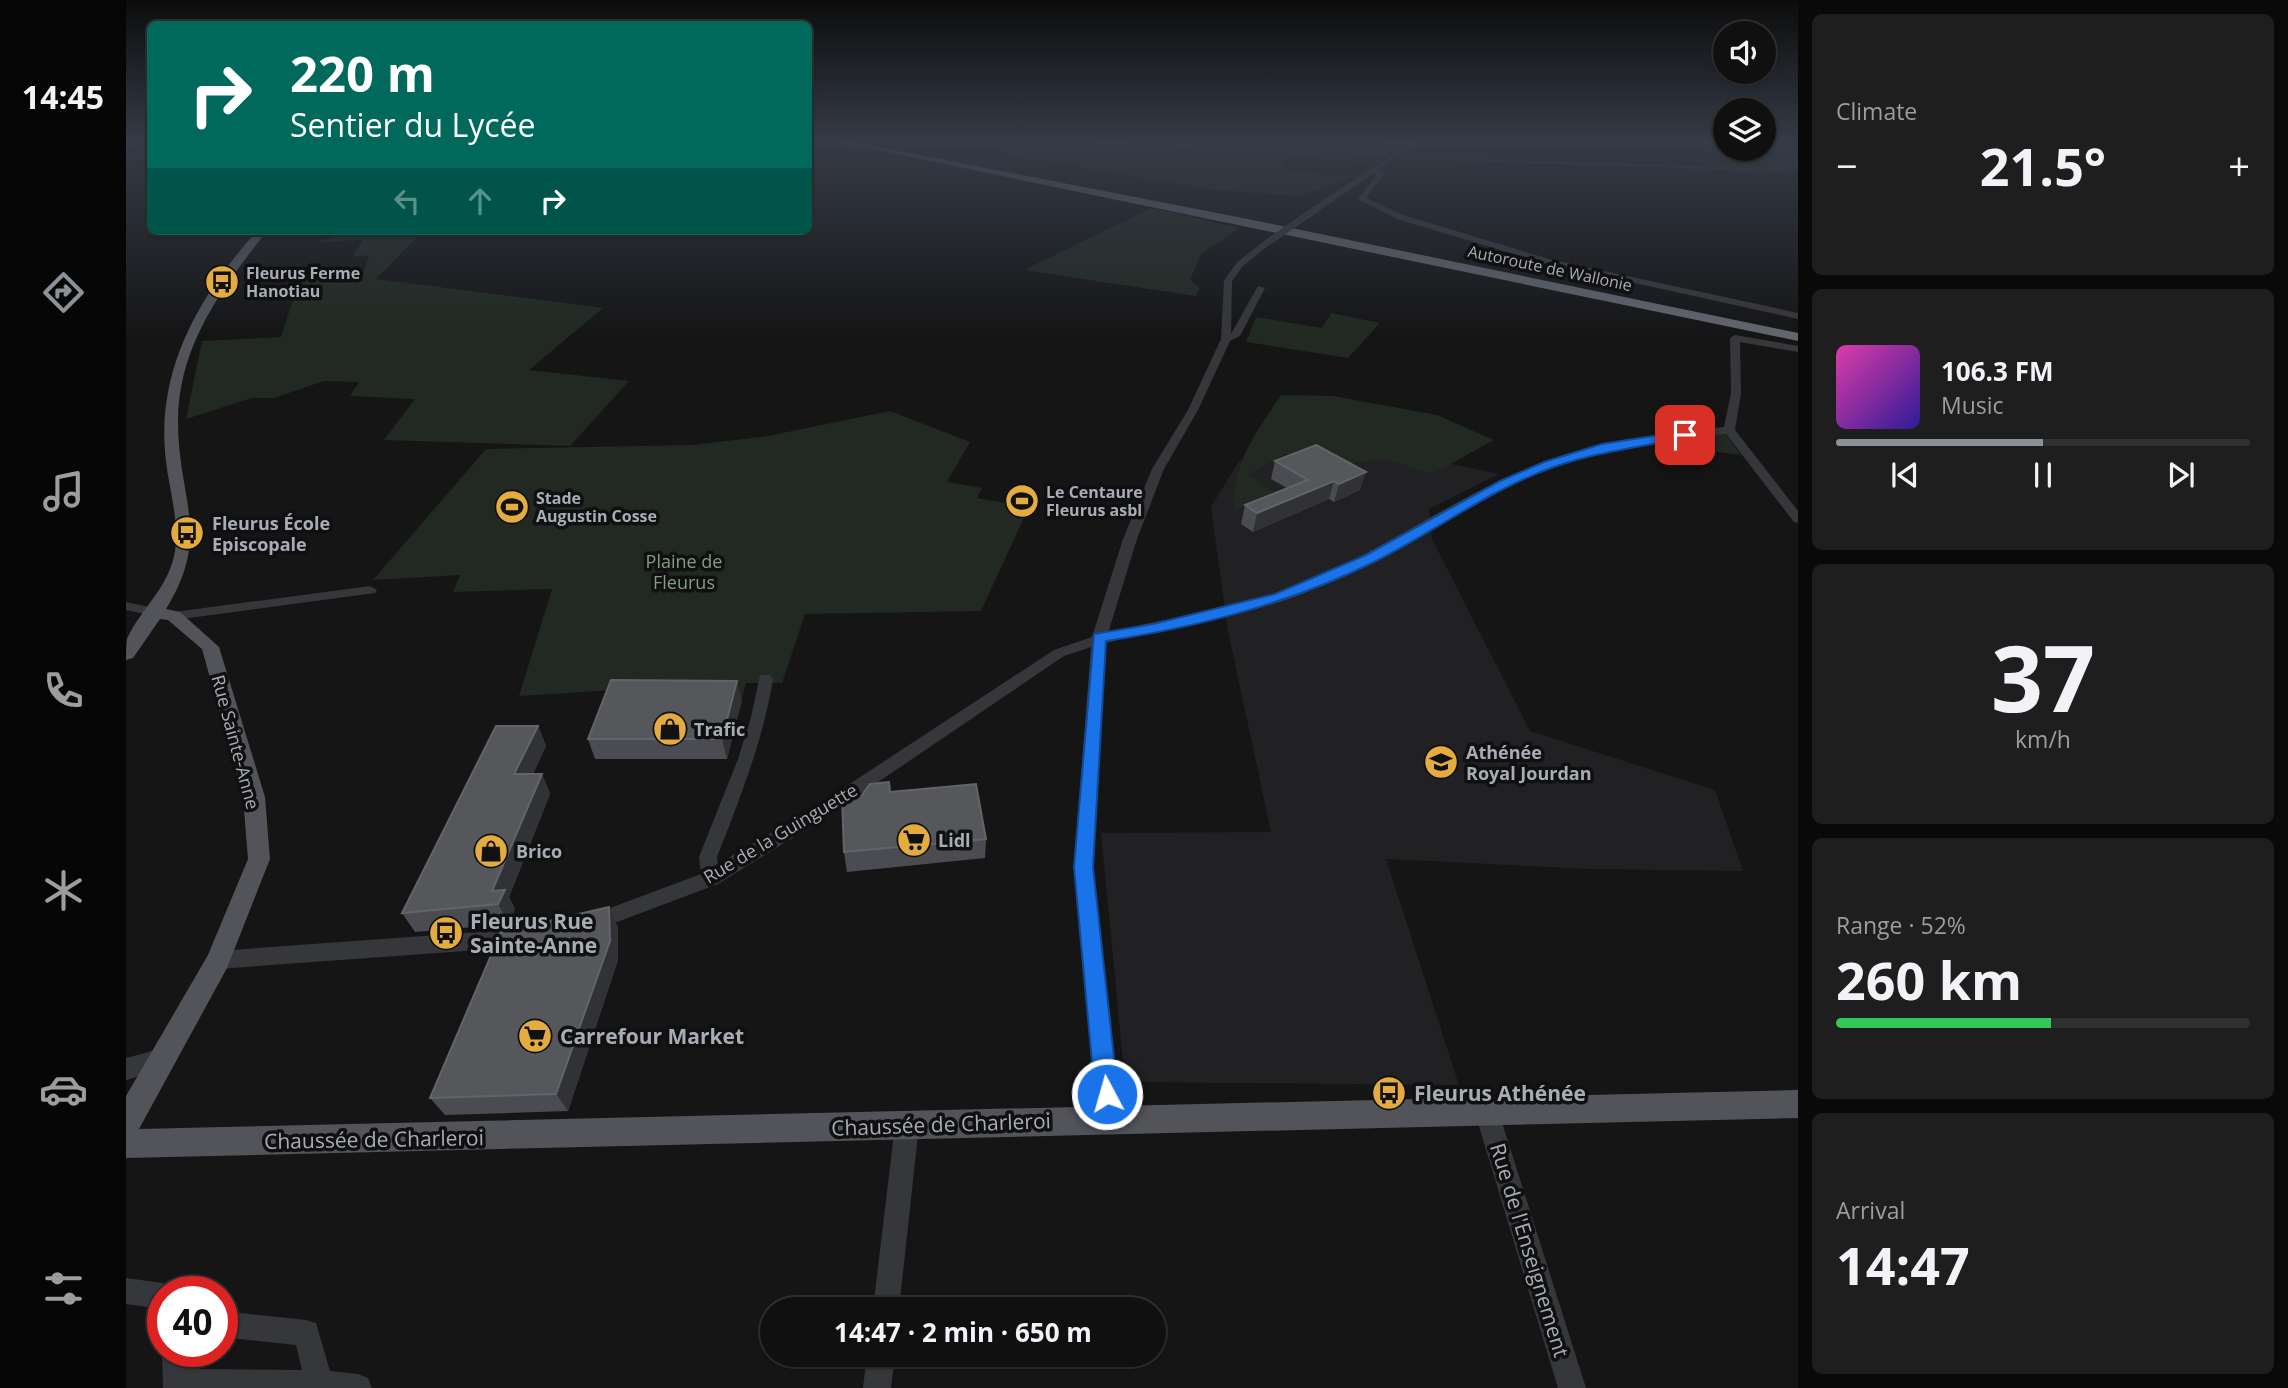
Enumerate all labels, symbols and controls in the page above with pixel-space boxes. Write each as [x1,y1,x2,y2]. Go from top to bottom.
map controls [1713,21,1776,161]
button: sound [1713,21,1776,84]
text: 220 m [290,40,435,106]
icon: right [175,49,266,140]
text: 14:45 [22,75,104,118]
text: Climate [1836,95,1917,127]
button: layers [1713,98,1776,161]
text: Sentier du Lycée [290,103,536,146]
text: 21.5° [1980,130,2106,201]
text: − [1836,139,1858,191]
text: + [2228,139,2250,191]
icon: left [388,182,426,220]
icon: ahead [461,182,499,220]
icon: right [534,182,572,220]
street label: Autoroute de Wallonie [1466,240,1634,296]
place label: Fleurus Ferme Hanotiau [246,262,360,302]
bus stop icon: Fleurus Ferme Hanotiau [203,263,241,301]
icon: directions [39,268,88,317]
text: 106.3 FM [1941,353,2053,389]
text: Music [1941,389,2004,421]
pin [1655,405,1715,465]
icon: arrive [1666,416,1704,454]
icon: previous [1886,456,1924,494]
icon: pause [2024,456,2062,494]
icon: next [2162,456,2200,494]
icon: music [39,467,88,516]
place label: Le Centaure Fleurus asbl [1046,481,1143,521]
sports icon: Le Centaure Fleurus asbl [1003,482,1041,520]
place label: Stade Augustin Cosse [536,487,657,527]
sports icon: Stade Augustin Cosse [493,488,531,526]
place label: Fleurus École Episcopale [212,511,330,556]
bus stop icon: Fleurus École Episcopale [168,514,206,552]
park label: Plaine de Fleurus [646,549,722,594]
text: 37 [1991,615,2095,739]
icon: phone [39,666,88,715]
street label: Rue Sainte-Anne [207,672,265,812]
shop icon: Trafic [651,710,689,748]
place label: Trafic [694,717,745,741]
text: km/h [2015,723,2071,755]
place label: Athénée Royal Jourdan [1466,740,1592,785]
school or university icon: Athénée Royal Jourdan [1422,743,1460,781]
street label: Rue de la Guinguette [699,778,861,888]
supermarket icon: Lidl [895,821,933,859]
place label: Lidl [938,828,971,852]
shop icon: Brico [472,832,510,870]
place label: Brico [516,839,562,863]
icon: climate [39,866,88,915]
place label: Fleurus Rue Sainte-Anne [470,907,597,959]
text: Range · 52% [1836,909,1966,941]
bus stop icon: Fleurus Rue Sainte-Anne [427,914,465,952]
text: 260 km [1836,944,2022,1015]
supermarket icon: Carrefour Market [516,1017,554,1055]
place label: Carrefour Market [560,1022,744,1050]
position arrow [1070,1057,1144,1131]
icon: car [39,1065,88,1114]
bus stop icon: Fleurus Athénée [1370,1074,1408,1112]
place label: Fleurus Athénée [1414,1079,1586,1107]
street label: Chaussée de Charleroi [831,1106,1051,1142]
street label: Chaussée de Charleroi [264,1123,484,1155]
street label: Rue de l'Enseignement [1484,1140,1576,1360]
text: Arrival [1836,1194,1905,1226]
text: 14:47 [1836,1229,1970,1300]
icon: filters [39,1264,88,1313]
speed limit sign: 40 [147,1276,238,1367]
text: 14:47 · 2 min · 650 m [834,1314,1092,1350]

